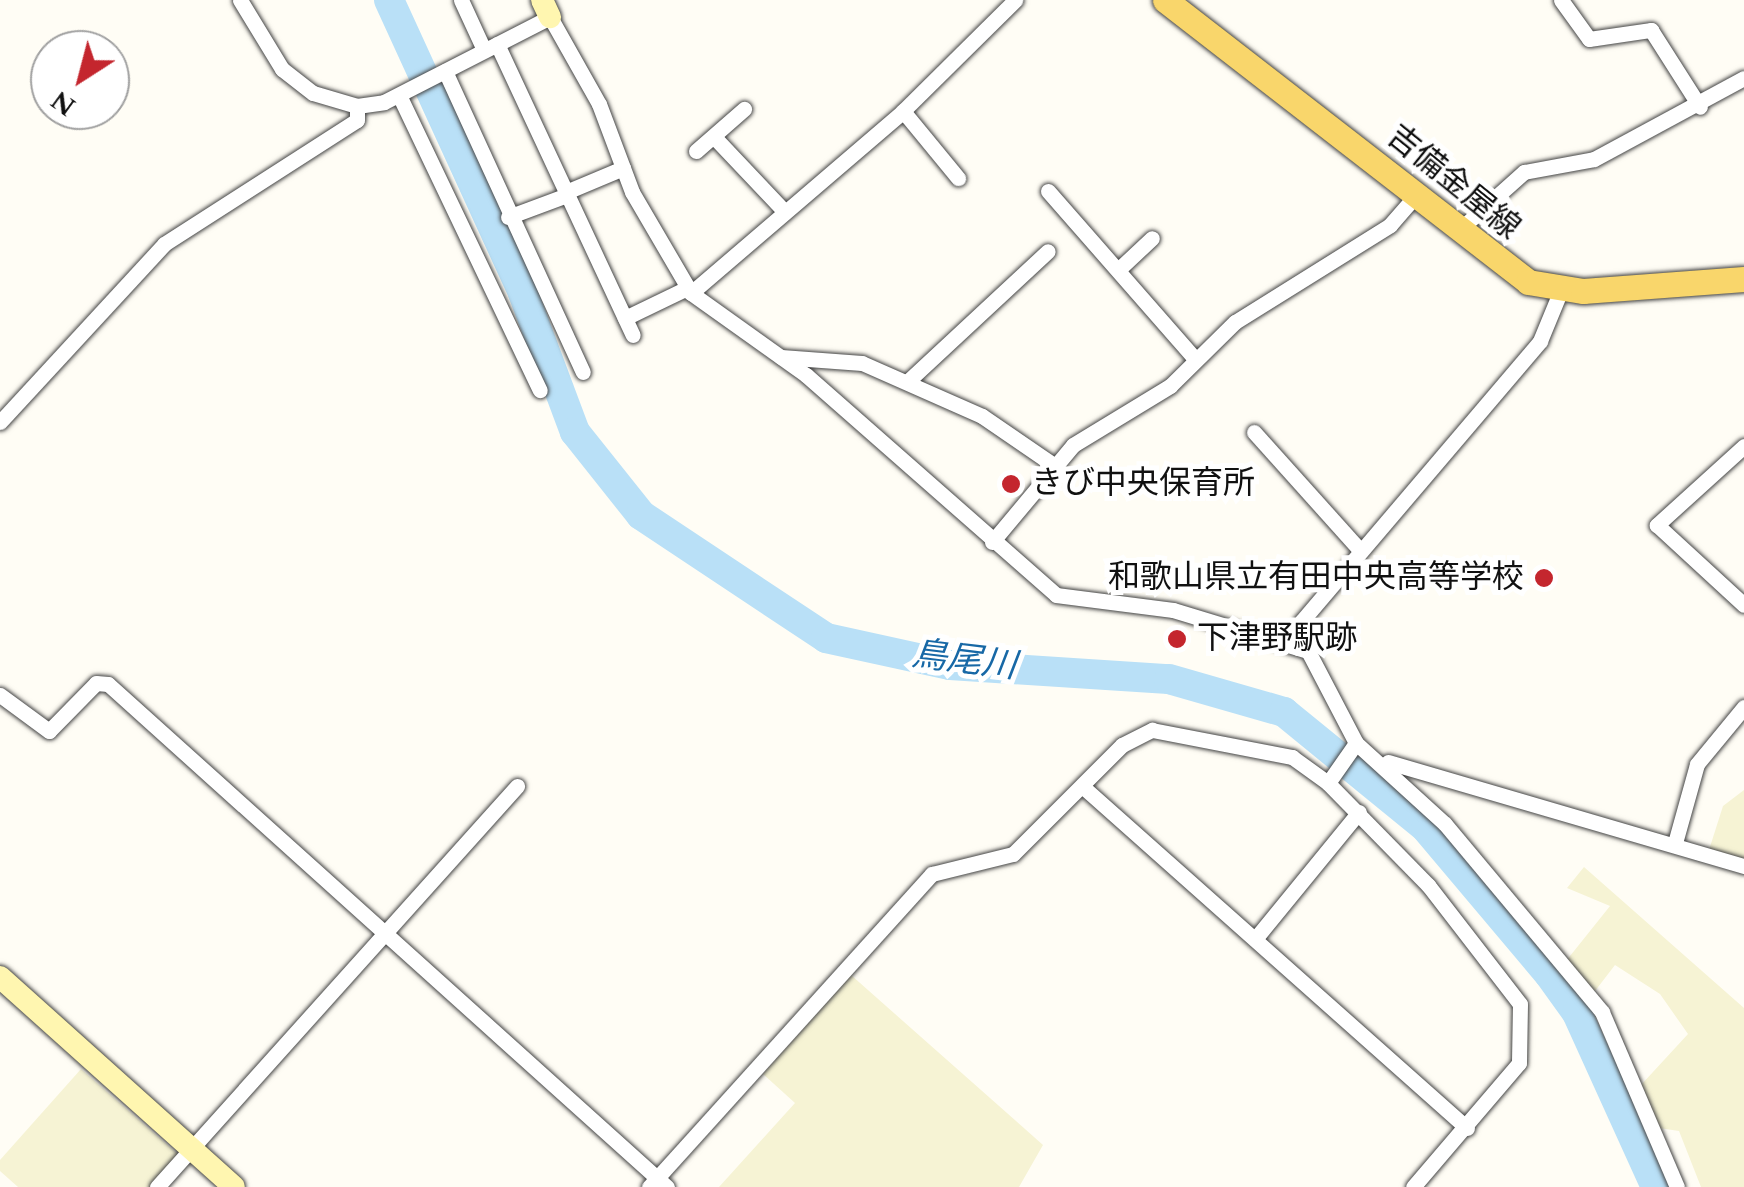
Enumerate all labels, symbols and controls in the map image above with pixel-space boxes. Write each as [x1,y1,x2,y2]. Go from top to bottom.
north arrow [30,30,130,130]
text: N [41,79,85,127]
street label: 吉備金屋線 [1379,118,1527,248]
place label: きび中央保育所 [1031,465,1255,503]
marker: きび中央保育所 [1000,473,1022,495]
place label: 和歌山県立有田中央高等学校 [1108,559,1524,597]
marker: 和歌山県立有田中央高等学校 [1533,567,1555,589]
place label: 下津野駅跡 [1197,620,1357,658]
marker: 下津野駅跡 [1166,628,1188,650]
water label: 鳥尾川 [909,634,1019,688]

